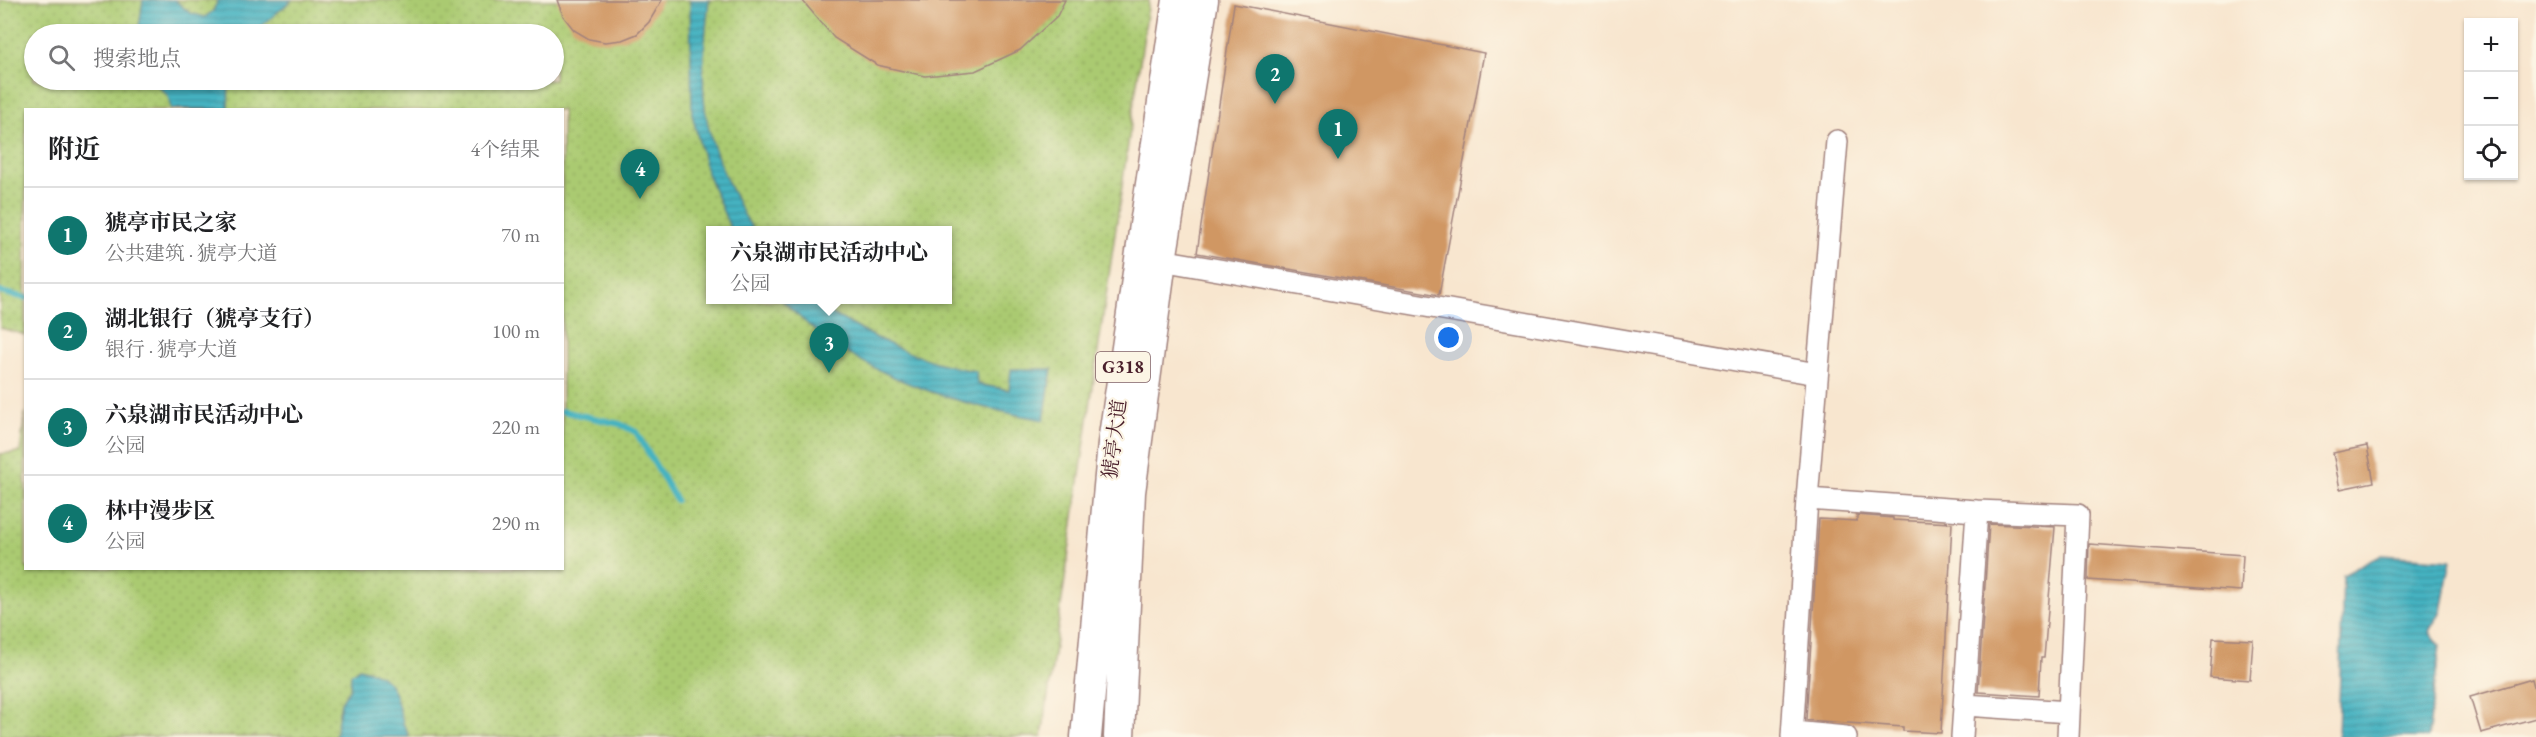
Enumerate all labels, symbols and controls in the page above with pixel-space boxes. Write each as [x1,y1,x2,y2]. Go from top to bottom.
map controls [2464,18,2518,180]
button: + [2464,18,2518,72]
search box [24,24,564,90]
icon: search [45,41,78,74]
text: 搜索地点 [93,44,181,73]
pin: 2 [1256,54,1294,104]
button: − [2464,72,2518,126]
pin: 1 [1318,110,1358,159]
button: locate [2464,126,2518,180]
text: 附近 [48,132,100,166]
text: 4个结果 [470,136,540,162]
pin: 4 [620,150,660,199]
text: 猇亭市民之家 [105,208,237,237]
text: 1 [62,222,73,248]
text: 70 m [501,222,540,248]
popup [706,226,952,304]
text: 六泉湖市民活动中心 [730,238,928,267]
text: 公共建筑 · 猇亭大道 [105,240,277,266]
text: 公园 [730,270,770,296]
text: 湖北银行（猇亭支行） [105,304,325,333]
text: 2 [62,318,73,344]
text: 100 m [492,318,540,344]
your location [1434,323,1463,352]
pin: 3 [810,324,848,373]
text: 银行 · 猇亭大道 [105,336,237,362]
road number: G318 [1096,352,1150,382]
street label: 猇亭大道 [1096,398,1132,480]
text: 六泉湖市民活动中心 [105,400,303,429]
text: 3 [62,414,73,440]
text: 220 m [492,414,540,440]
text: 公园 [105,432,145,458]
text: 林中漫步区 [105,496,215,525]
text: 4 [62,510,73,536]
text: 290 m [492,510,540,536]
text: 公园 [105,528,145,554]

